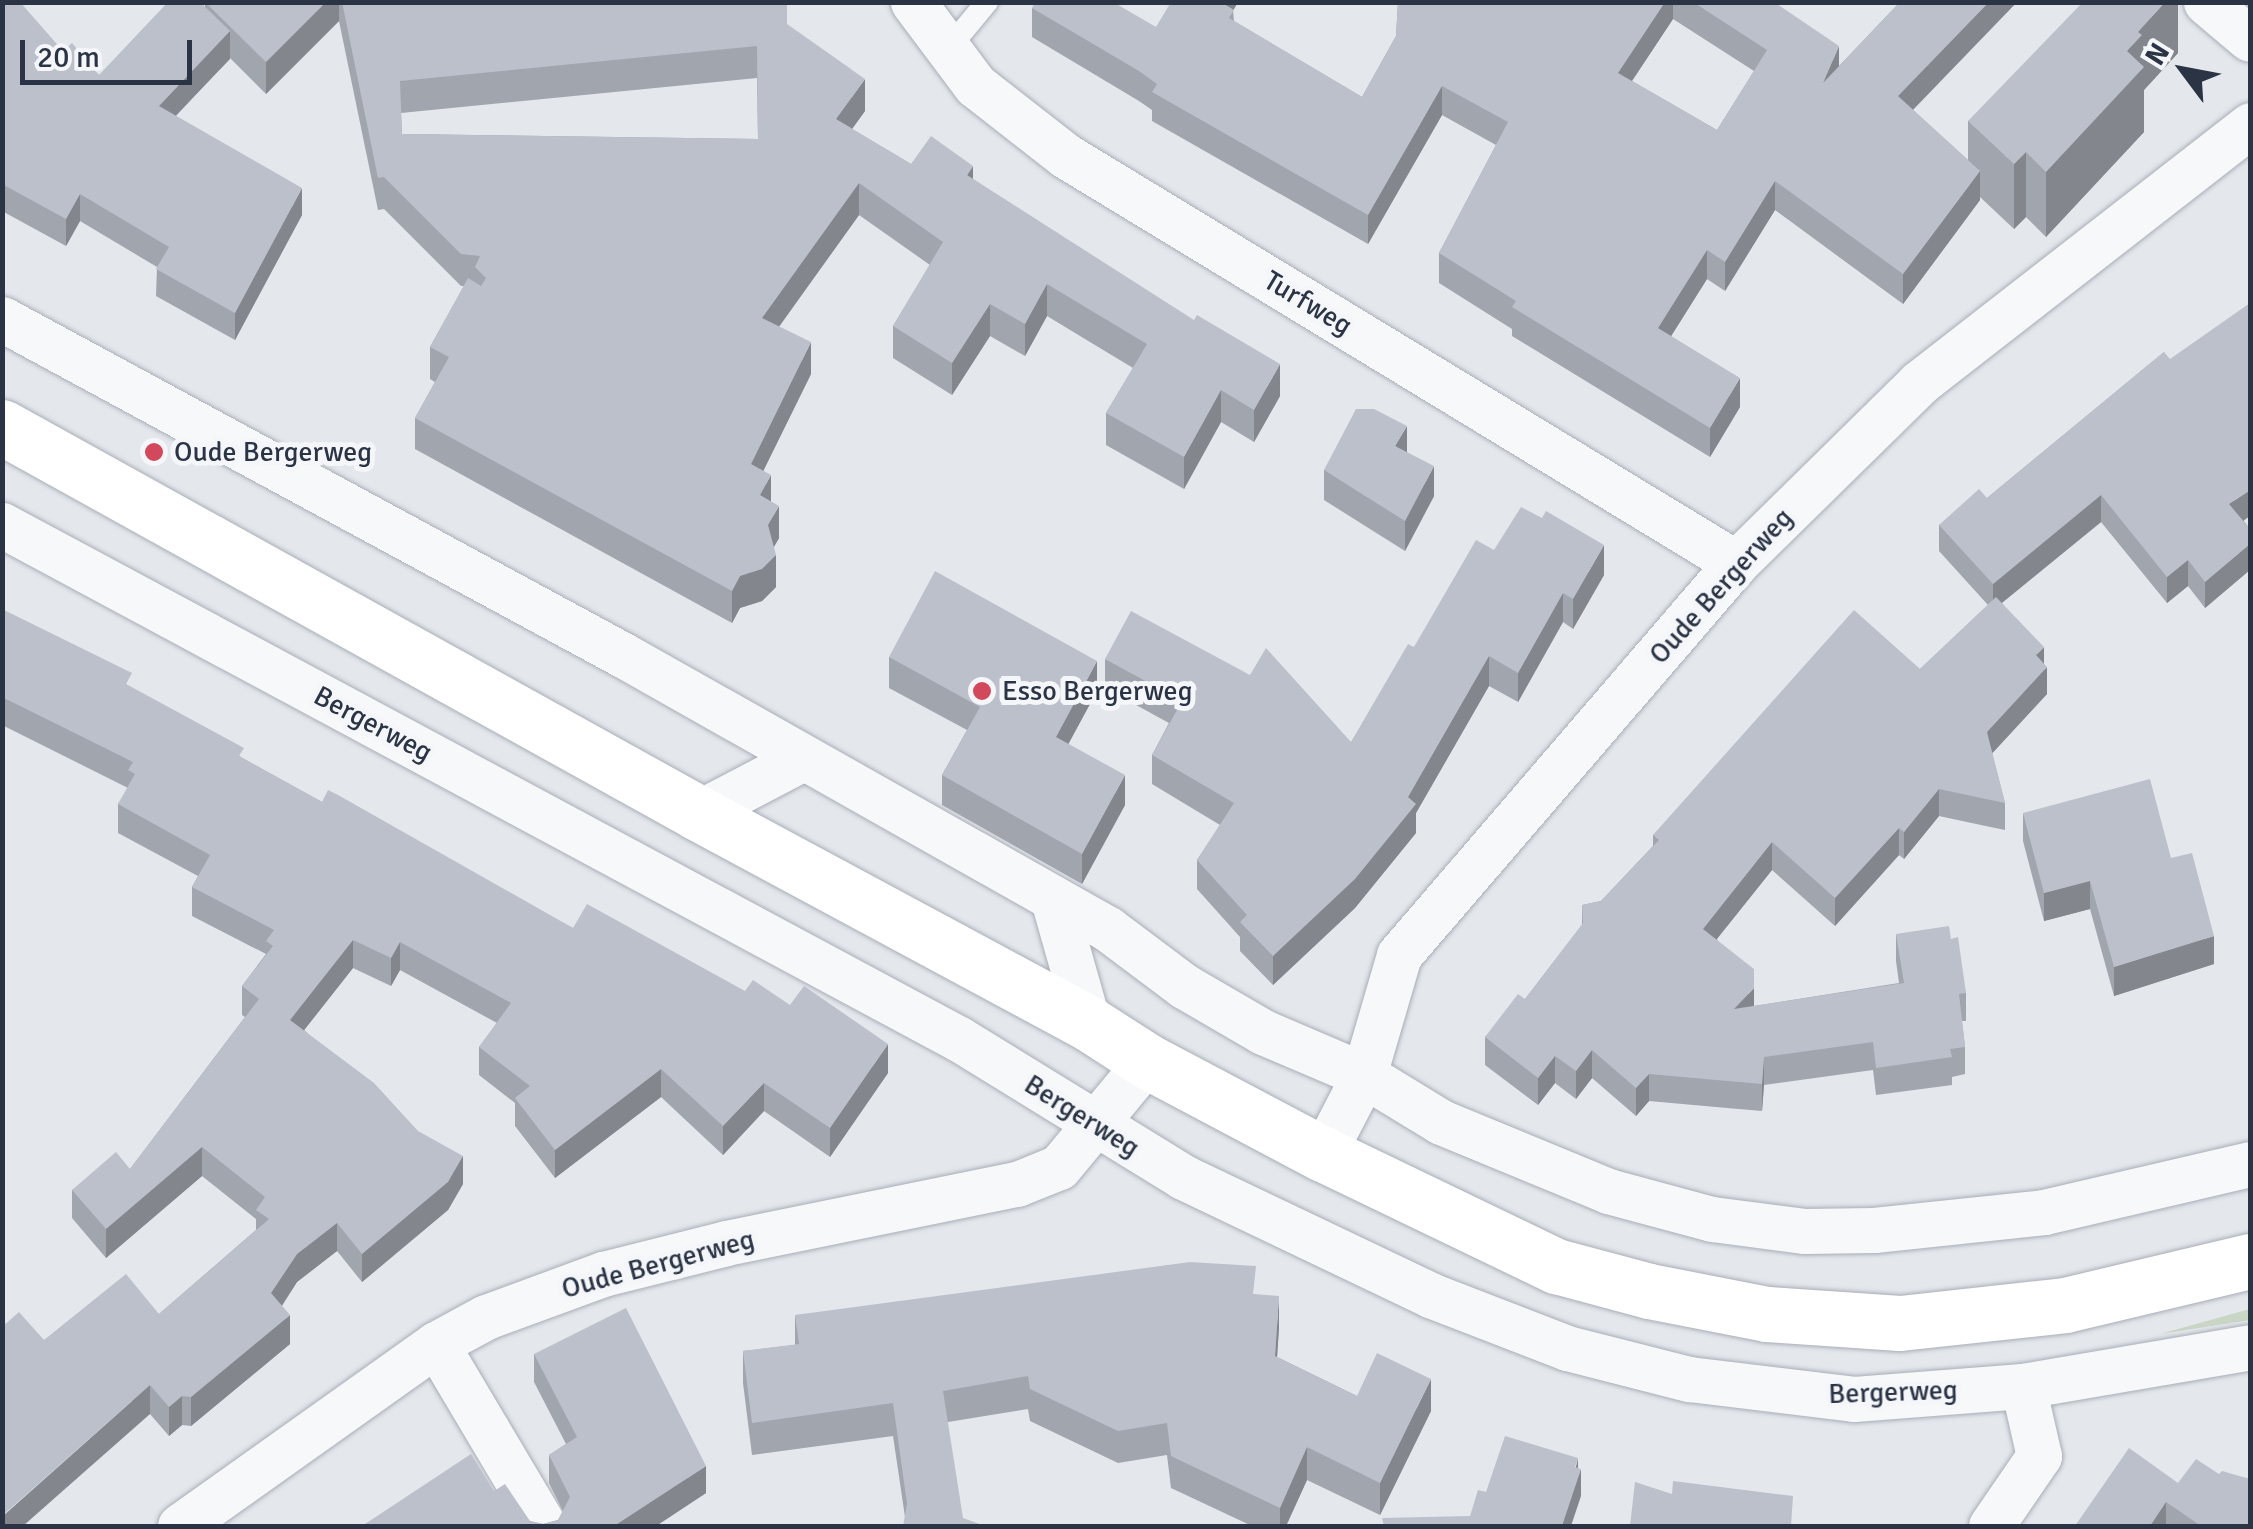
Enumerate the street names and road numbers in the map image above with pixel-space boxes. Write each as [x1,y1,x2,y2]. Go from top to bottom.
street label: Turfweg [1258,264,1358,342]
street label: Oude Bergerweg [1642,501,1800,671]
street label: Bergerweg [308,679,438,769]
street label: Bergerweg [1018,1067,1146,1165]
street label: Oude Bergerweg [558,1222,758,1306]
street label: Bergerweg [1828,1373,1958,1411]

